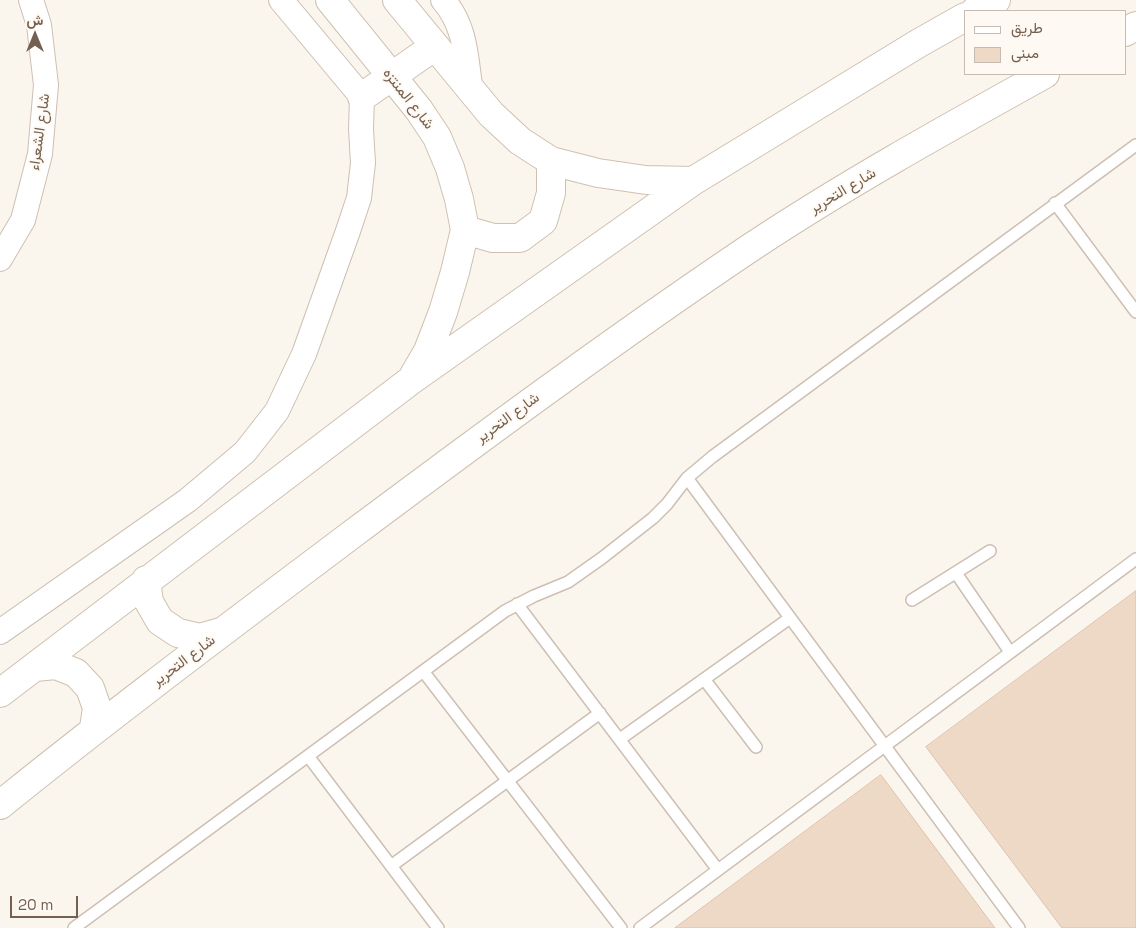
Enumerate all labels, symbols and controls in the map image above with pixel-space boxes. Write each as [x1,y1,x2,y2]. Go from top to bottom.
north arrow [10,10,60,60]
legend [964,10,1126,75]
text: ش [27,11,43,29]
text: طريق [1011,18,1043,37]
text: مبنى [1011,43,1039,62]
street label: شارع المنتزه [378,65,438,133]
street label: شارع الشعراء [26,92,54,172]
street label: شارع التحرير [807,164,879,218]
street label: شارع التحرير [473,389,543,447]
street label: شارع التحرير [149,631,219,691]
scale bar [12,886,80,918]
text: 20 m [18,895,53,914]

